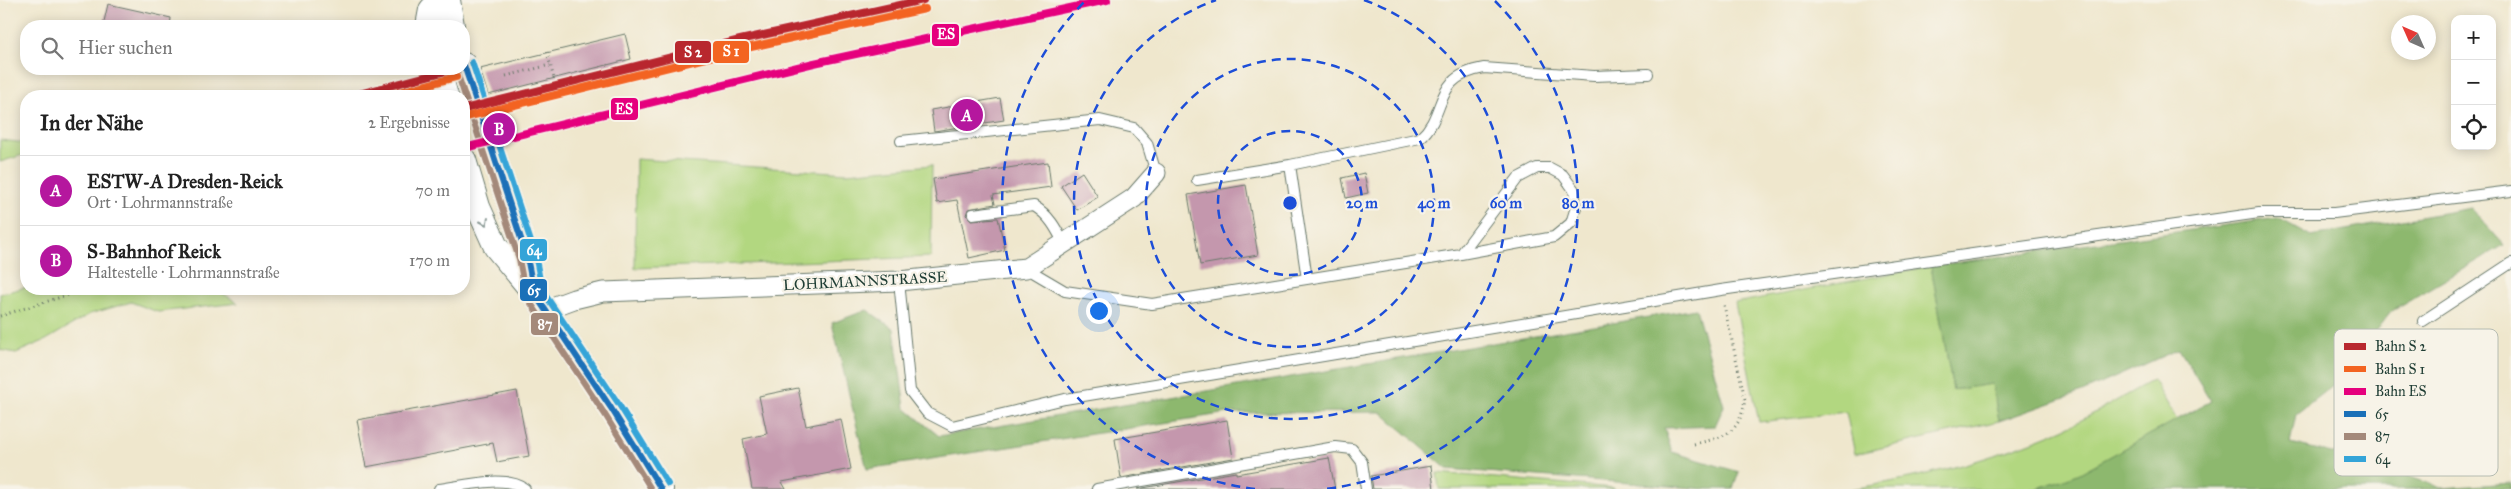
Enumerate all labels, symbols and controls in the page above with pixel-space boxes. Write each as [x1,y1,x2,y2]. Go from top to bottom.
north arrow [2391,15,2436,60]
map controls [2451,15,2496,150]
button: + [2451,15,2496,60]
search box [20,20,470,75]
line badge: ES [931,23,960,47]
text: ES [937,26,955,43]
icon: search [38,34,66,62]
text: Hier suchen [78,36,172,59]
line badge: S 2 [674,40,712,64]
line badge: S 1 [712,40,750,64]
text: S 1 [723,43,740,60]
text: S 2 [684,44,703,61]
button: − [2451,60,2496,105]
pin: A [951,96,983,134]
line badge: ES [610,97,639,121]
text: ES [615,101,633,118]
button: locate [2451,105,2496,150]
text: In der Nähe [40,110,143,136]
pin: B [483,110,515,148]
text: 2 Ergebnisse [368,113,450,132]
text: ESTW-A Dresden-Reick [87,170,283,193]
text: A [51,181,61,200]
text: 70 m [415,181,450,200]
text: Ort · Lohrmannstraße [87,193,233,212]
centre of rings [1281,194,1299,212]
text: 20 m [1346,194,1378,212]
text: 40 m [1418,194,1451,213]
text: 60 m [1490,194,1523,212]
text: 80 m [1562,194,1595,212]
one-way arrow [478,217,489,226]
line badge: 64 [519,238,548,262]
text: S-Bahnhof Reick [87,240,221,263]
text: 64 [527,242,543,260]
text: B [51,251,61,270]
text: 170 m [409,251,450,270]
text: Haltestelle · Lohrmannstraße [87,263,280,282]
street label: LOHRMANNSTRASSE [782,268,948,294]
line badge: 65 [519,278,548,302]
text: 65 [527,282,541,299]
your location [1086,298,1112,324]
line badge: 87 [530,312,559,336]
text: 87 [538,316,553,333]
legend [2334,329,2498,476]
text: Bahn S 2 [2375,338,2427,355]
text: Bahn S 1 [2375,361,2426,378]
text: Bahn ES [2375,383,2427,400]
text: 65 [2375,406,2389,423]
text: 87 [2375,428,2390,445]
text: 64 [2375,451,2391,468]

